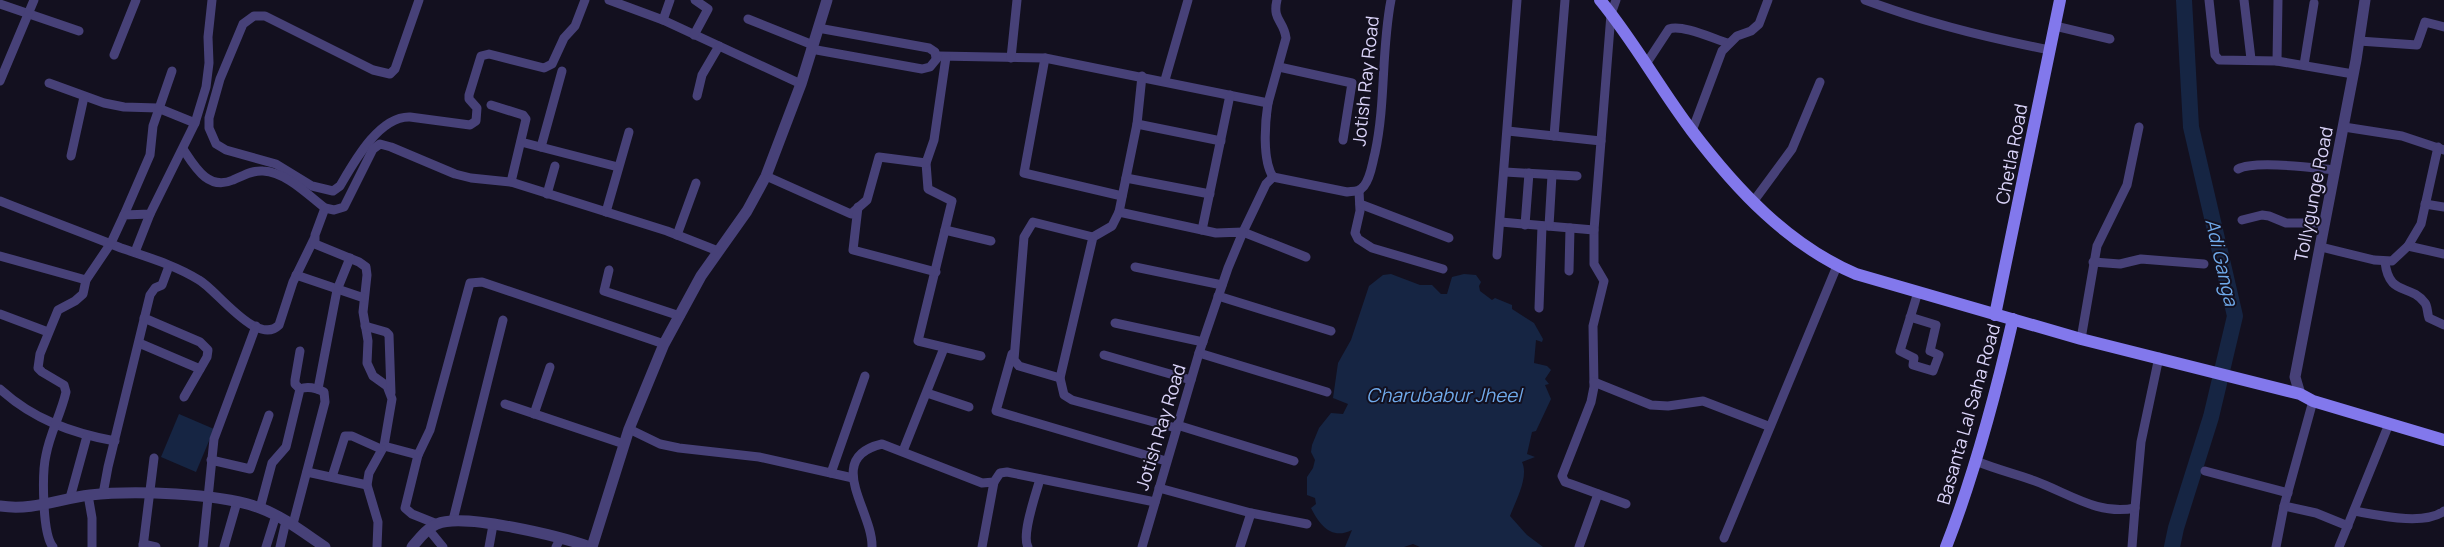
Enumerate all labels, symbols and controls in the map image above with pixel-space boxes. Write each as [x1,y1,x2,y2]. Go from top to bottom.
street label: Jotish Ray Road [1346,15,1384,147]
street label: Chetla Road [1990,102,2032,206]
street label: Tollygunge Road [2288,124,2338,264]
water label: Adi Ganga [2199,216,2245,309]
street label: Basanta Lal Saha Road [1931,321,2005,507]
street label: Jotish Ray Road [1129,361,1191,493]
water label: Charubabur Jheel [1366,382,1524,408]

